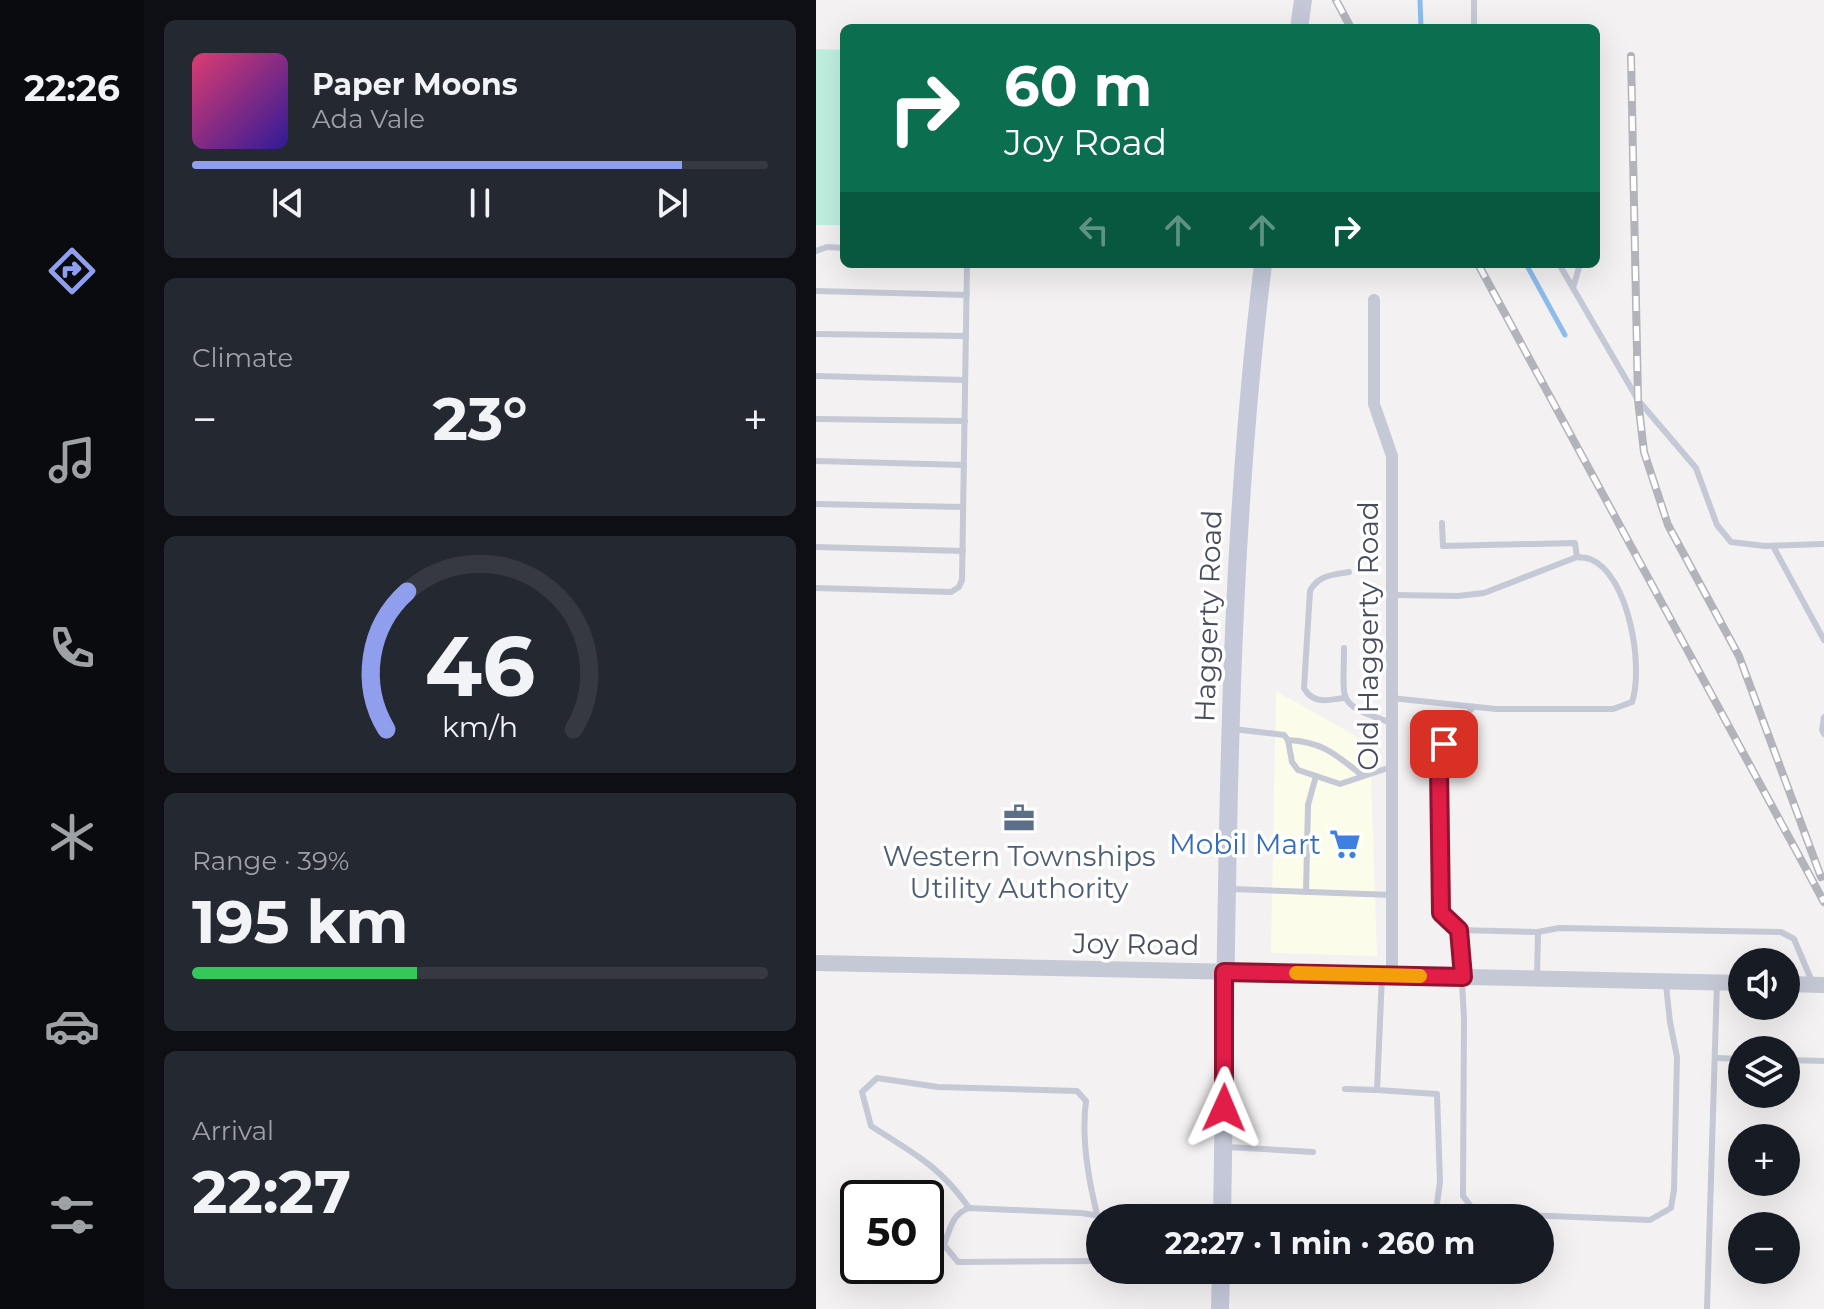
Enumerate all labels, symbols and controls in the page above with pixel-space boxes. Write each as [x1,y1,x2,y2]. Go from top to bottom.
text: 60 m [1004,52,1152,120]
icon: right [872,56,976,160]
text: 22:26 [24,66,120,110]
text: Paper Moons [312,66,518,103]
text: Ada Vale [312,103,425,135]
text: Joy Road [1004,120,1167,164]
icon: previous [266,181,310,225]
icon: pause [458,181,502,225]
icon: next [650,181,694,225]
icon: left [1072,208,1116,252]
icon: ahead [1156,208,1200,252]
icon: ahead [1240,208,1284,252]
icon: right [1324,208,1368,252]
icon: directions [44,243,100,299]
text: Climate [192,342,293,374]
text: 23° [432,382,528,455]
text: − [192,392,217,446]
text: + [743,392,768,446]
icon: music [44,432,100,488]
street label: Old Haggerty Road [1351,501,1385,771]
street label: Haggerty Road [1187,509,1229,723]
text: 46 [425,615,535,717]
icon: phone [44,620,100,676]
text: km/h [442,710,518,745]
pin [1410,710,1478,778]
icon: arrive [1422,722,1466,766]
office icon: Western Townships Utility Authority [1002,801,1036,835]
icon: climate [44,809,100,865]
place label: Mobil Mart [1169,827,1321,861]
supermarket icon: Mobil Mart [1328,827,1362,861]
place label: Western Townships Utility Authority [882,839,1156,905]
text: Range · 39% [192,845,349,877]
text: 195 km [192,885,408,958]
street label: Joy Road [1071,926,1200,962]
map controls [1728,948,1800,1284]
button: sound [1728,948,1800,1020]
icon: car [44,998,100,1054]
button: layers [1728,1036,1800,1108]
position arrow [1182,1066,1266,1150]
text: Arrival [192,1115,274,1147]
button: + [1728,1124,1800,1196]
text: 22:27 [192,1155,351,1228]
speed limit sign: 50 [840,1180,944,1284]
icon: filters [44,1187,100,1243]
button: − [1728,1212,1800,1284]
text: 22:27 · 1 min · 260 m [1165,1225,1475,1262]

